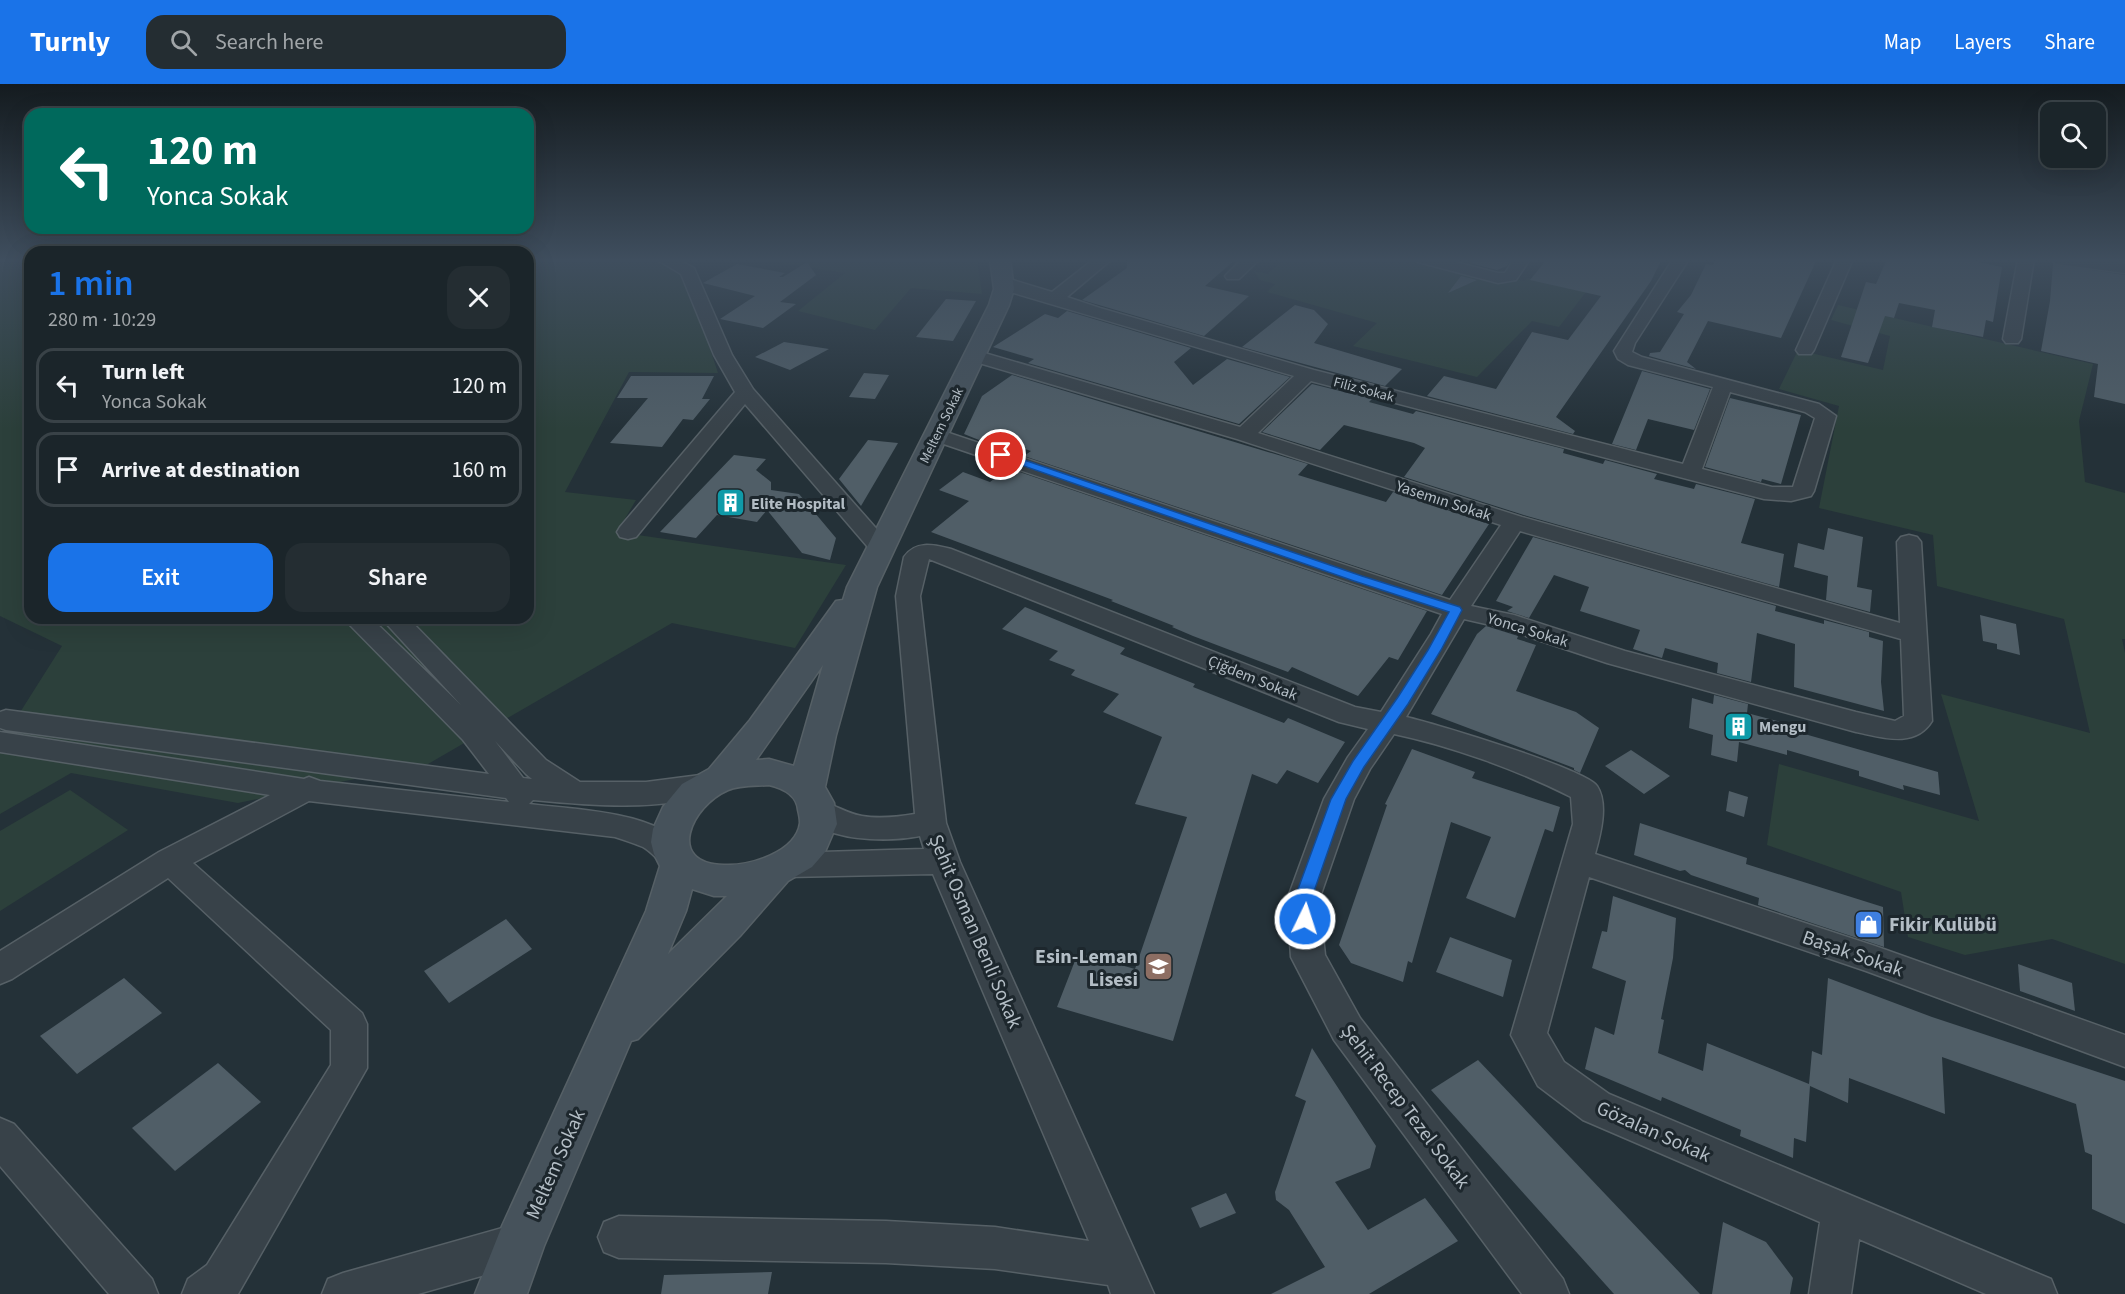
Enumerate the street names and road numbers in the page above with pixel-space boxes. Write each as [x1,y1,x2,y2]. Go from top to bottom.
street label: Filiz Sokak [1331,372,1396,408]
street label: Meltem Sokak [915,384,969,467]
street label: Yasemın Sokak [1392,475,1494,527]
street label: Yonca Sokak [1483,607,1571,653]
street label: Çiğdem Sokak [1204,650,1301,706]
street label: Şehit Osman Benli Sokak [922,830,1029,1033]
street label: Başak Sokak [1798,924,1907,984]
street label: Şehit Recep Tezel Sokak [1334,1018,1477,1195]
street label: Gözalan Sokak [1592,1094,1715,1170]
street label: Meltem Sokak [519,1105,593,1224]

